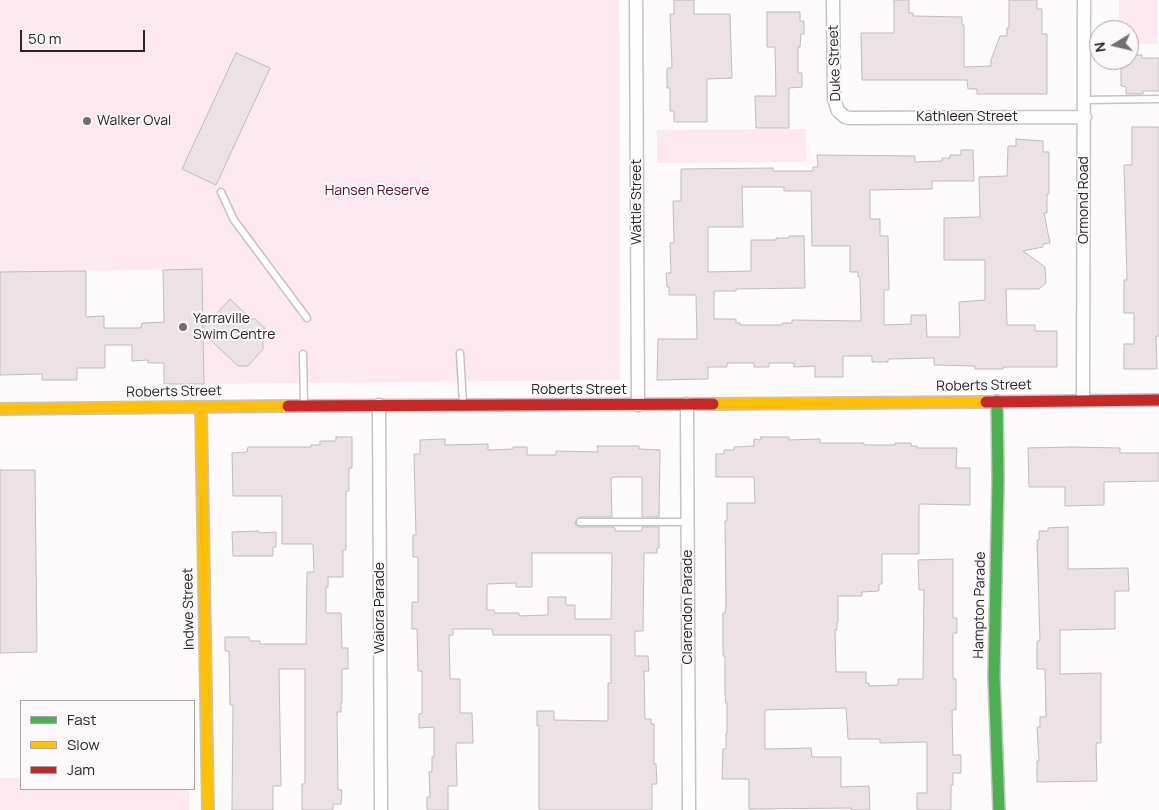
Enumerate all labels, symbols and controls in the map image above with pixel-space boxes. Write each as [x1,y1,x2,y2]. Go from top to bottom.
scale bar [22,20,148,52]
north arrow [1089,20,1139,70]
street label: Duke Street [825,24,845,102]
text: 50 m [28,28,62,49]
text: N [1090,41,1110,54]
street label: Kathleen Street [916,109,1018,125]
place label: Walker Oval [97,113,171,129]
marker: Walker Oval [81,115,93,127]
street label: Ormond Road [1076,156,1092,244]
street label: Wattle Street [629,159,645,245]
park label: Hansen Reserve [325,183,429,199]
place label: Yarraville Swim Centre [193,311,275,344]
marker: Yarraville Swim Centre [177,321,189,333]
street label: Roberts Street [936,377,1032,395]
street label: Roberts Street [531,382,627,398]
street label: Roberts Street [126,383,222,401]
street label: Clarendon Parade [680,550,696,664]
street label: Hampton Parade [971,551,989,659]
street label: Waiora Parade [372,562,388,654]
street label: Indwe Street [180,568,198,650]
legend [20,700,195,790]
text: Fast [67,709,96,730]
text: Slow [67,734,100,755]
text: Jam [67,759,95,780]

